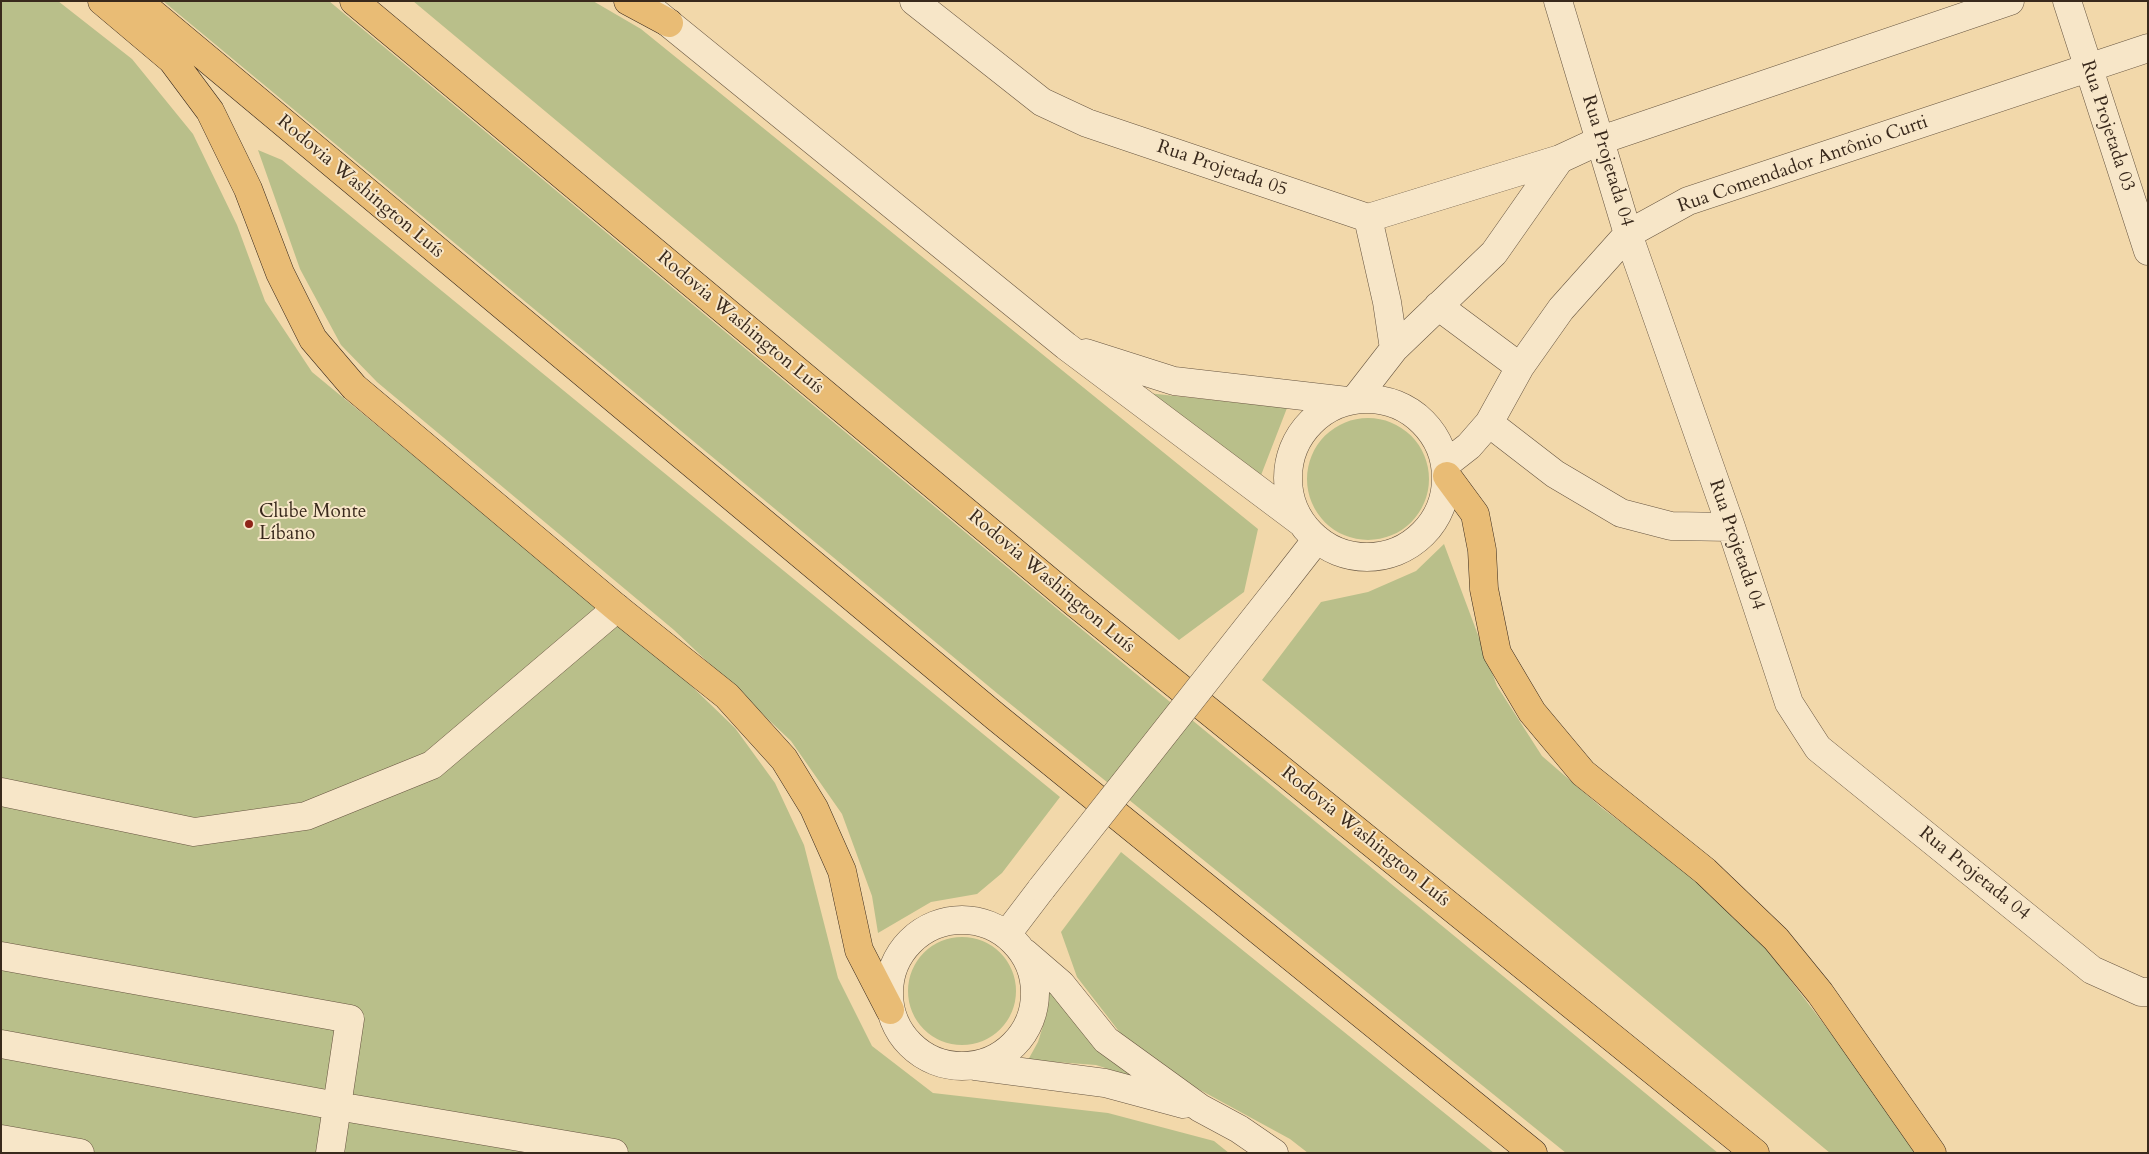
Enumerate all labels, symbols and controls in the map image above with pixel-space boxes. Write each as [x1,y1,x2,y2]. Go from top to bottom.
street label: Rua Projetada 03 [2075,58,2139,194]
street label: Rua Projetada 04 [1576,92,1638,230]
street label: Rodovia Washington Luís [272,111,448,263]
street label: Rua Comendador Antônio Curti [1675,111,1931,219]
street label: Rua Projetada 05 [1154,136,1290,202]
street label: Rodovia Washington Luís [652,247,828,399]
street label: Rua Projetada 04 [1703,477,1769,613]
place label: Clube Monte Líbano [259,502,366,546]
street label: Rodovia Washington Luís [963,506,1139,658]
marker: Clube Monte Líbano [243,518,255,530]
street label: Rodovia Washington Luís [1276,762,1454,912]
street label: Rua Projetada 04 [1914,822,2034,926]

